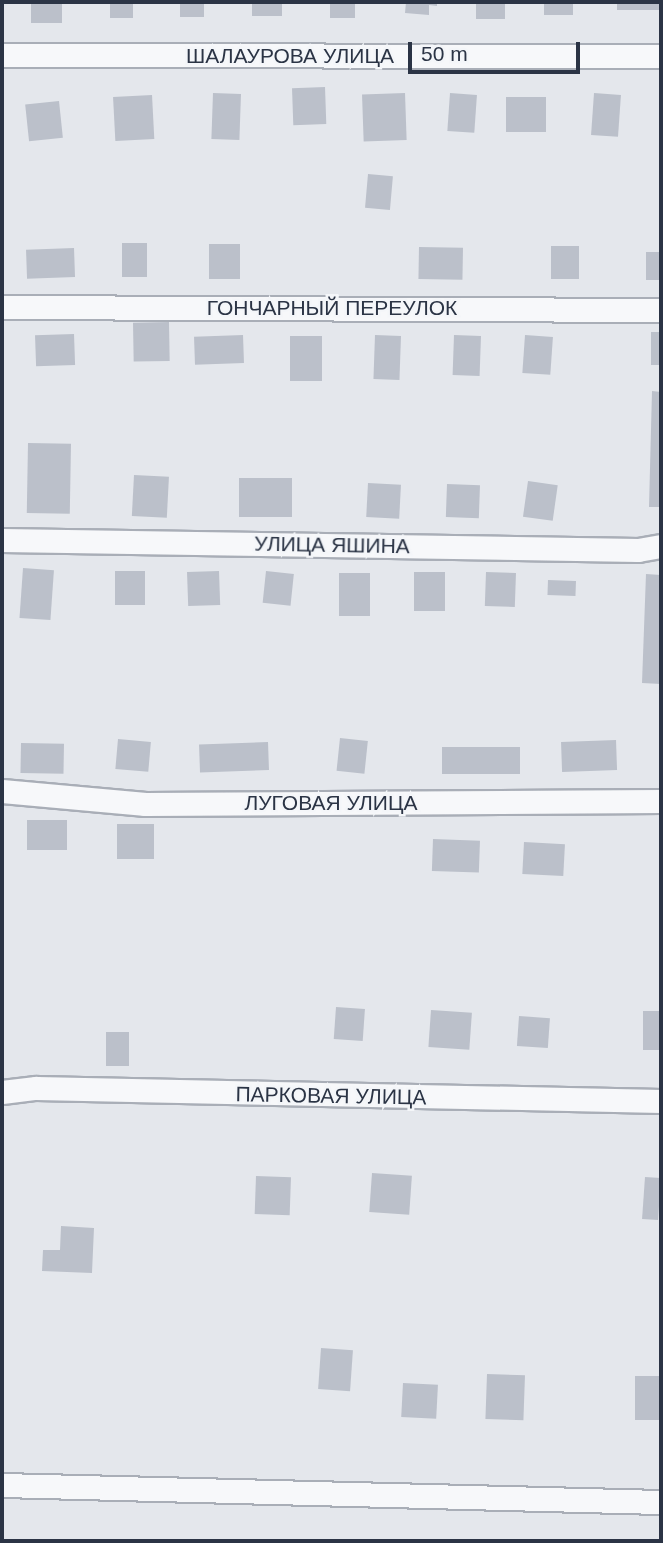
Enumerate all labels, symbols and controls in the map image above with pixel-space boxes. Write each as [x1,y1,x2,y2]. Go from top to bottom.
scale bar [411,28,582,72]
text: 50 m [421,42,468,65]
street label: ШАЛАУРОВА УЛИЦА [186,43,394,69]
street label: ГОНЧАРНЫЙ ПЕРЕУЛОК [207,295,457,321]
street label: УЛИЦА ЯШИНА [254,531,410,559]
street label: ЛУГОВАЯ УЛИЦА [244,790,418,816]
street label: ПАРКОВАЯ УЛИЦА [235,1082,427,1110]

